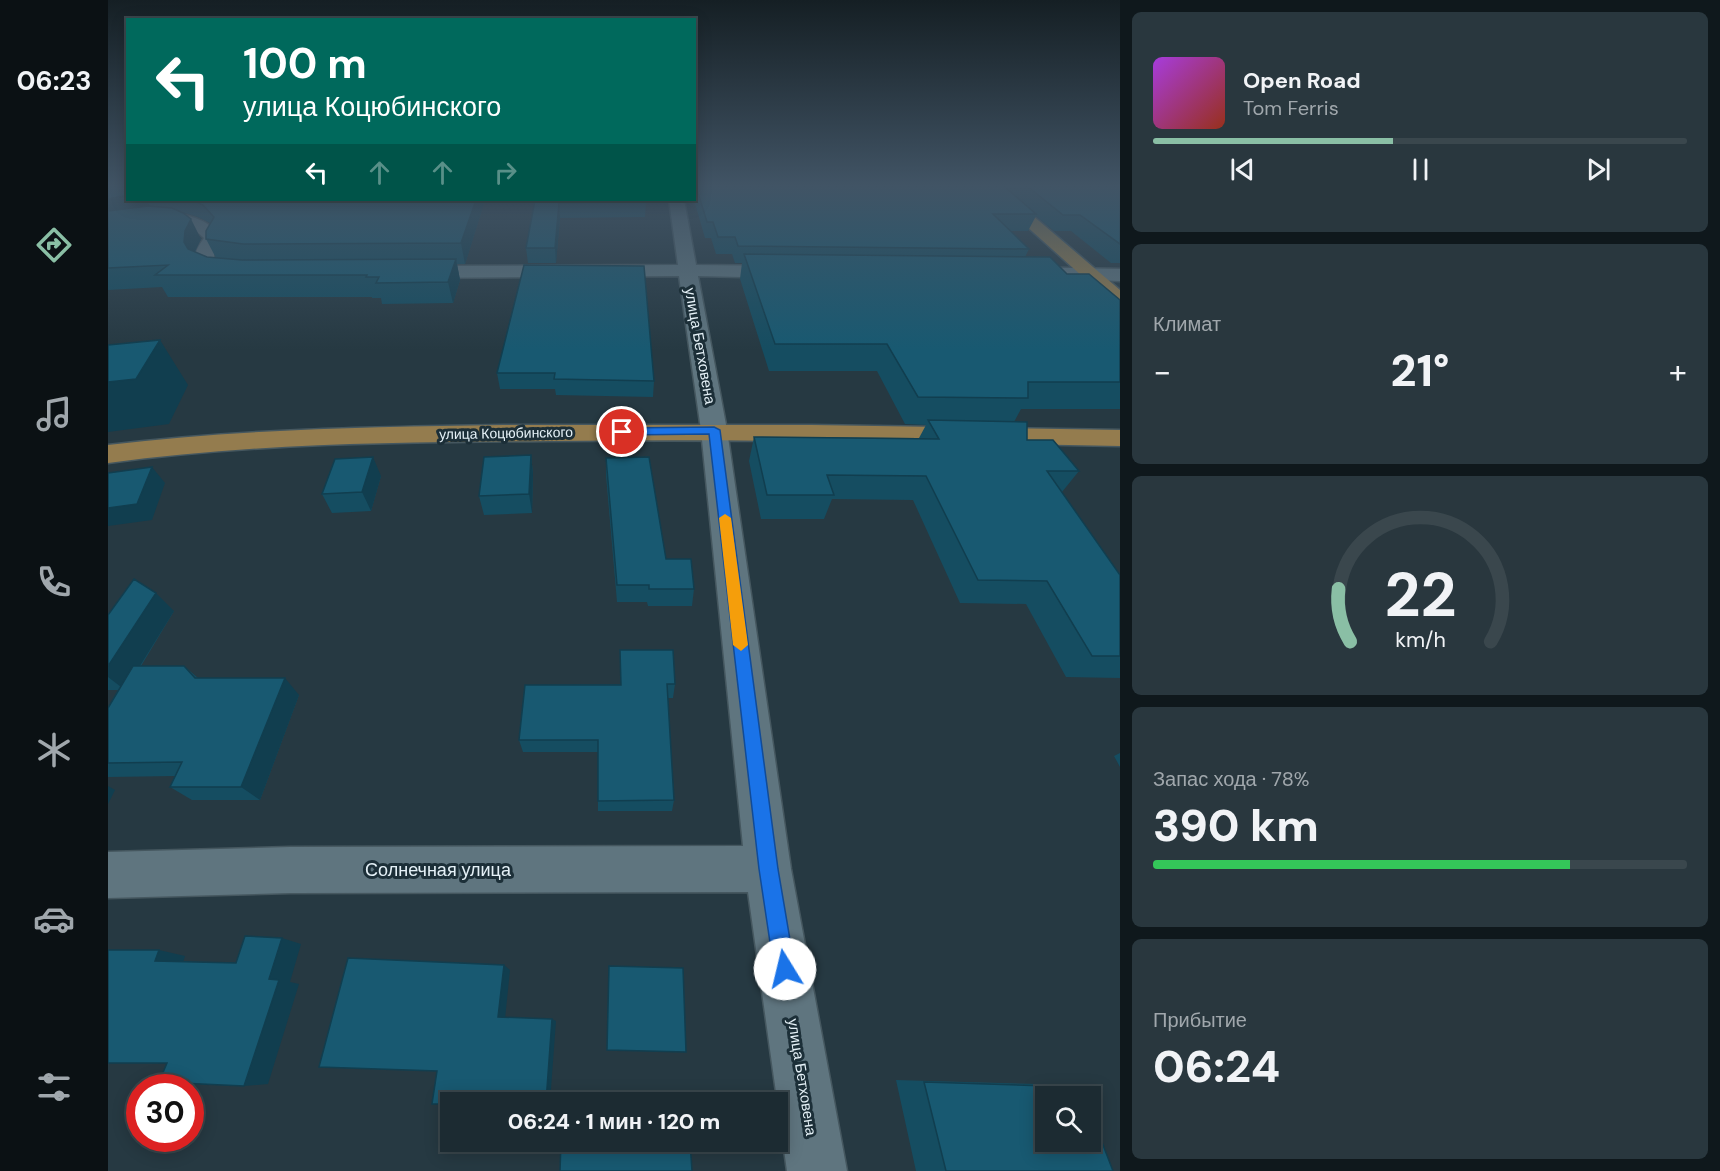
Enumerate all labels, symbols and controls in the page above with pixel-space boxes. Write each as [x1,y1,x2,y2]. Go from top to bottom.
text: 100 m [243,36,367,91]
icon: left [144,42,222,120]
text: 06:23 [17,63,91,98]
text: Open Road [1243,66,1361,95]
text: улица Коцюбинского [243,89,501,124]
text: Tom Ferris [1243,95,1339,121]
icon: previous [1226,153,1259,186]
icon: pause [1404,153,1437,186]
icon: next [1582,153,1615,186]
icon: left [300,156,333,189]
icon: ahead [363,156,396,189]
icon: ahead [426,156,459,189]
icon: right [489,156,522,189]
icon: directions [33,224,75,266]
street label: улица Бетховена [680,286,720,407]
text: Климат [1153,311,1221,337]
text: 21° [1390,341,1450,400]
text: − [1153,350,1171,393]
text: + [1669,350,1687,393]
icon: music [33,393,75,435]
pin [596,406,647,457]
icon: arrive [605,415,638,448]
street label: улица Коцюбинского [439,423,573,443]
text: 22 [1384,555,1456,636]
icon: phone [33,561,75,603]
text: km/h [1395,627,1445,655]
icon: climate [33,729,75,771]
text: Запас хода · 78% [1153,766,1310,792]
text: 390 km [1153,796,1319,855]
street label: Солнечная улица [365,858,512,882]
icon: car [33,898,75,940]
position arrow [753,937,817,1001]
text: Прибытие [1153,1007,1247,1033]
street label: улица Бетховена [783,1017,821,1138]
text: 06:24 [1153,1037,1280,1096]
icon: filters [33,1066,75,1108]
speed limit sign: 30 [126,1074,204,1152]
map controls [1035,1086,1101,1152]
button: search [1035,1086,1101,1152]
text: 06:24 · 1 мин · 120 m [508,1107,720,1136]

